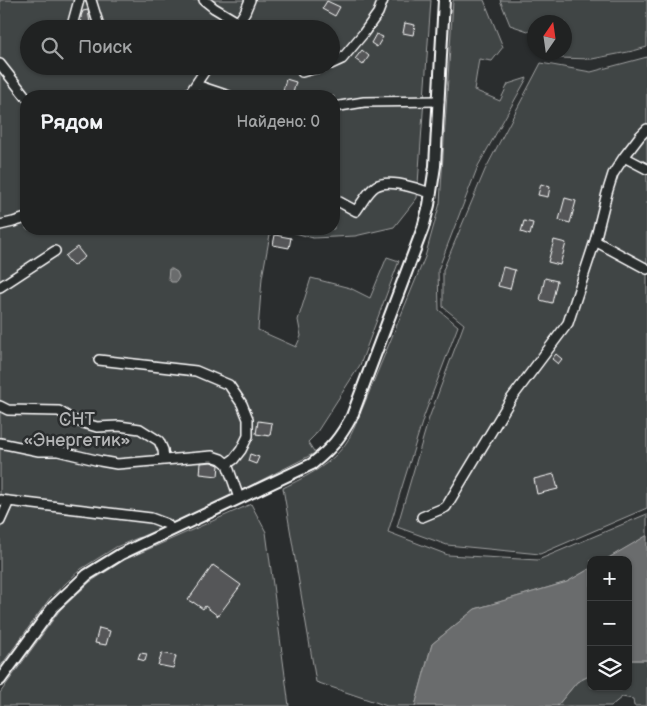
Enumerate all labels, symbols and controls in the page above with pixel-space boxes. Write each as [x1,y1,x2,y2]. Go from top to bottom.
north arrow [527,15,572,60]
search box [20,20,340,75]
icon: search [38,34,66,62]
text: Поиск [78,36,132,59]
text: Рядом [40,110,103,135]
text: Найдено: 0 [237,113,320,132]
park label: СНТ «Энергетик» [23,409,131,451]
map controls [587,556,632,691]
button: + [587,556,632,601]
button: − [587,601,632,646]
button: layers [587,646,632,691]

